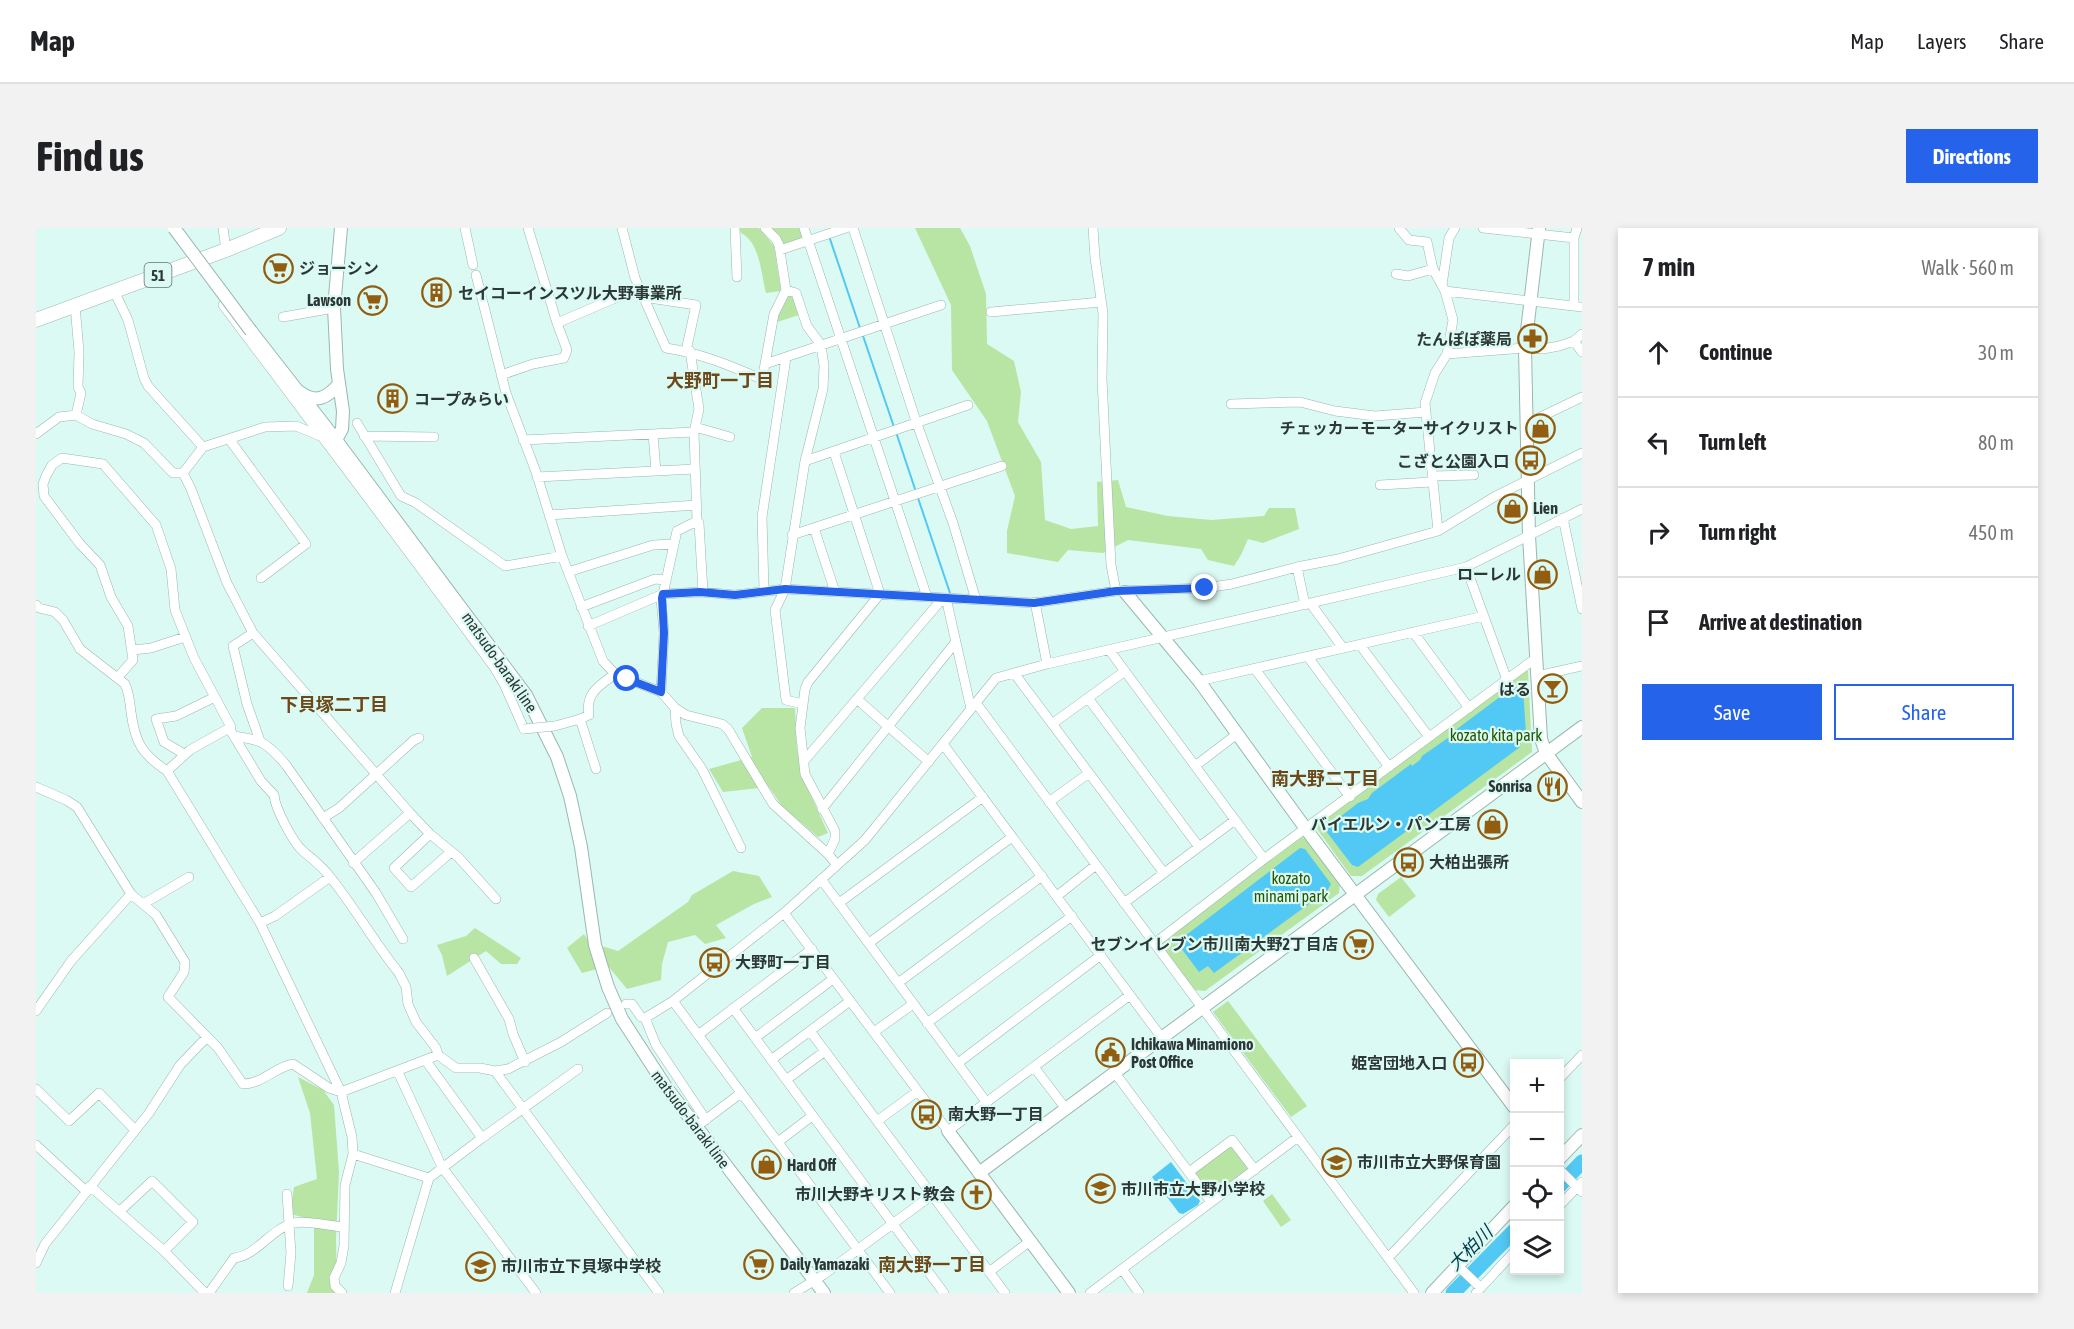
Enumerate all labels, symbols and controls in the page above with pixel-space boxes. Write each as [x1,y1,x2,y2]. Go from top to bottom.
text: Map [30,25,75,57]
text: Map [1850,29,1884,53]
text: Layers [1917,29,1967,53]
text: Share [2000,29,2044,53]
button: Directions [1906,129,2038,183]
text: Find us [36,132,144,180]
supermarket icon: ジョーシン [262,252,294,284]
text: 7 min [1642,252,1695,282]
text: Walk · 560 m [1922,256,2014,279]
place label: ジョーシン [299,259,379,277]
road number: 51 [144,263,172,287]
building icon: セイコーインスツル大野事業所 [421,277,453,309]
supermarket icon: Lawson [356,284,388,316]
place label: セイコーインスツル大野事業所 [458,284,682,302]
place label: Lawson [307,291,351,309]
pharmacy icon: たんぽぽ薬局 [1517,323,1549,355]
place label: たんぽぽ薬局 [1416,330,1512,348]
icon: ahead [1642,336,1675,369]
text: Continue [1699,339,1773,365]
text: 30 m [1978,341,2014,364]
district label: 大野町一丁目 [666,370,774,391]
building icon: コープみらい [377,383,409,415]
place label: コープみらい [414,390,509,408]
shop icon: チェッカーモーターサイクリスト [1524,412,1556,444]
place label: チェッカーモーターサイクリスト [1280,419,1519,437]
icon: left [1642,426,1675,459]
text: Turn left [1699,429,1766,455]
text: 80 m [1978,431,2014,454]
bus stop icon: こざと公園入口 [1514,445,1546,477]
place label: こざと公園入口 [1397,452,1509,470]
shop icon: Lien [1496,492,1528,524]
place label: Lien [1533,499,1558,517]
icon: right [1642,516,1675,549]
text: Turn right [1699,519,1776,545]
text: 450 m [1969,521,2014,544]
shop icon: ローレル [1526,558,1558,590]
place label: ローレル [1457,565,1521,583]
route end [1191,574,1217,600]
icon: arrive [1642,606,1675,639]
street label: matsudo-baraki line [459,608,541,716]
text: Arrive at destination [1699,609,1862,635]
route start [613,665,639,691]
bar icon: はる [1536,673,1568,705]
place label: はる [1499,680,1531,698]
button: Save [1642,684,1822,740]
button: Share [1834,684,2014,740]
district label: 下貝塚二丁目 [280,694,388,715]
park label: kozato kita park [1450,726,1542,745]
district label: 南大野二丁目 [1271,768,1379,789]
restaurant icon: Sonrisa [1537,770,1569,802]
place label: Sonrisa [1489,777,1532,795]
shop icon: バイエルン・パン工房 [1476,808,1508,840]
place label: バイエルン・パン工房 [1311,815,1471,833]
bus stop icon: 大柏出張所 [1392,846,1424,878]
place label: 大柏出張所 [1429,853,1509,871]
park label: kozato minami park [1254,869,1328,906]
supermarket icon: セブンイレブン市川南大野2丁目店 [1343,928,1375,960]
place label: セブンイレブン市川南大野2丁目店 [1090,935,1338,953]
bus stop icon: 大野町一丁目 [698,946,730,978]
place label: 大野町一丁目 [735,953,831,971]
place label: Ichikawa Minamiono Post Office [1131,1035,1254,1071]
public building icon: Ichikawa Minamiono Post Office [1094,1037,1126,1069]
bus stop icon: 姫宮団地入口 [1452,1047,1484,1079]
place label: 姫宮団地入口 [1351,1054,1447,1072]
map controls [1510,1059,1564,1275]
button: + [1510,1059,1564,1113]
street label: matsudo-baraki line [648,1066,734,1172]
bus stop icon: 南大野一丁目 [911,1098,943,1130]
place label: 南大野一丁目 [948,1105,1044,1123]
button: − [1510,1113,1564,1167]
school or university icon: 市川市立大野保育園 [1320,1146,1352,1178]
shop icon: Hard Off [750,1149,782,1181]
place label: 市川市立大野保育園 [1357,1153,1501,1171]
place label: Hard Off [787,1156,837,1174]
button: locate [1510,1167,1564,1221]
school or university icon: 市川市立大野小学校 [1084,1173,1116,1205]
church icon: 市川大野キリスト教会 [960,1178,992,1210]
place label: 市川市立大野小学校 [1121,1180,1265,1198]
place label: 市川大野キリスト教会 [795,1185,955,1203]
water label: 大柏川 [1443,1220,1498,1275]
button: layers [1510,1221,1564,1275]
supermarket icon: Daily Yamazaki [743,1248,775,1280]
school or university icon: 市川市立下貝塚中学校 [464,1250,496,1282]
district label: 南大野一丁目 [878,1254,986,1275]
place label: Daily Yamazaki [780,1255,870,1273]
place label: 市川市立下貝塚中学校 [501,1257,661,1275]

